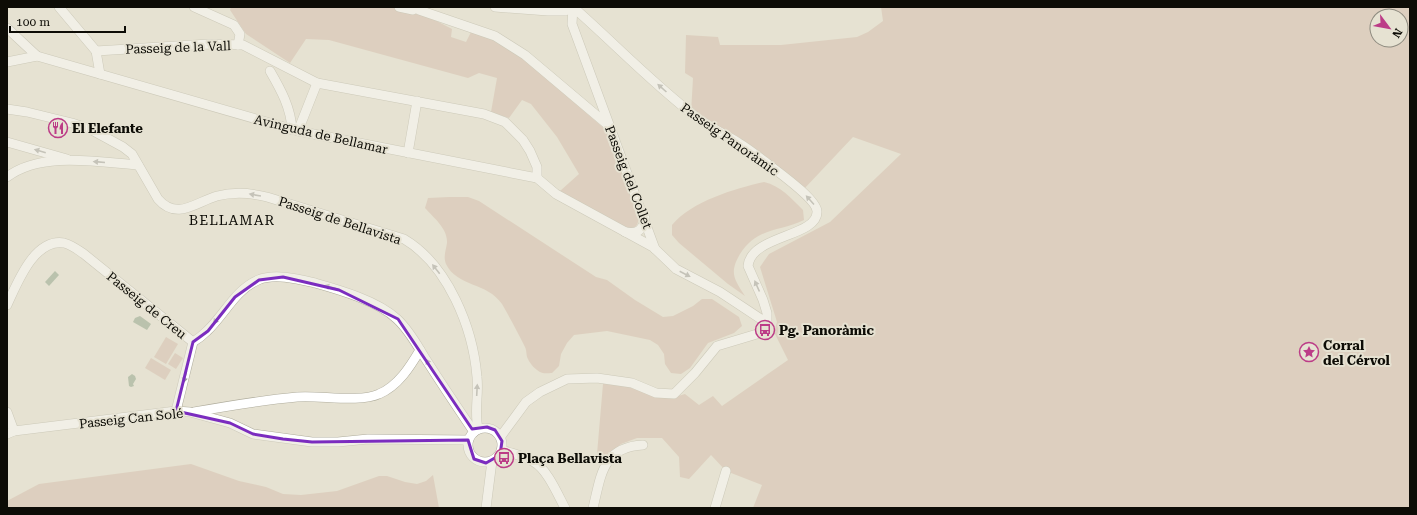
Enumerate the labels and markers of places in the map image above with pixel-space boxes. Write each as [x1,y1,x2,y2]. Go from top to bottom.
restaurant icon: El Elefante [47,117,69,139]
place label: El Elefante [72,121,143,136]
bus stop icon: Pg. Panoràmic [754,319,776,341]
place label: Pg. Panoràmic [779,323,874,338]
place label: Corral del Cérvol [1323,338,1391,368]
place icon: Corral del Cérvol [1298,341,1320,363]
bus stop icon: Plaça Bellavista [493,447,515,469]
place label: Plaça Bellavista [518,451,622,466]

